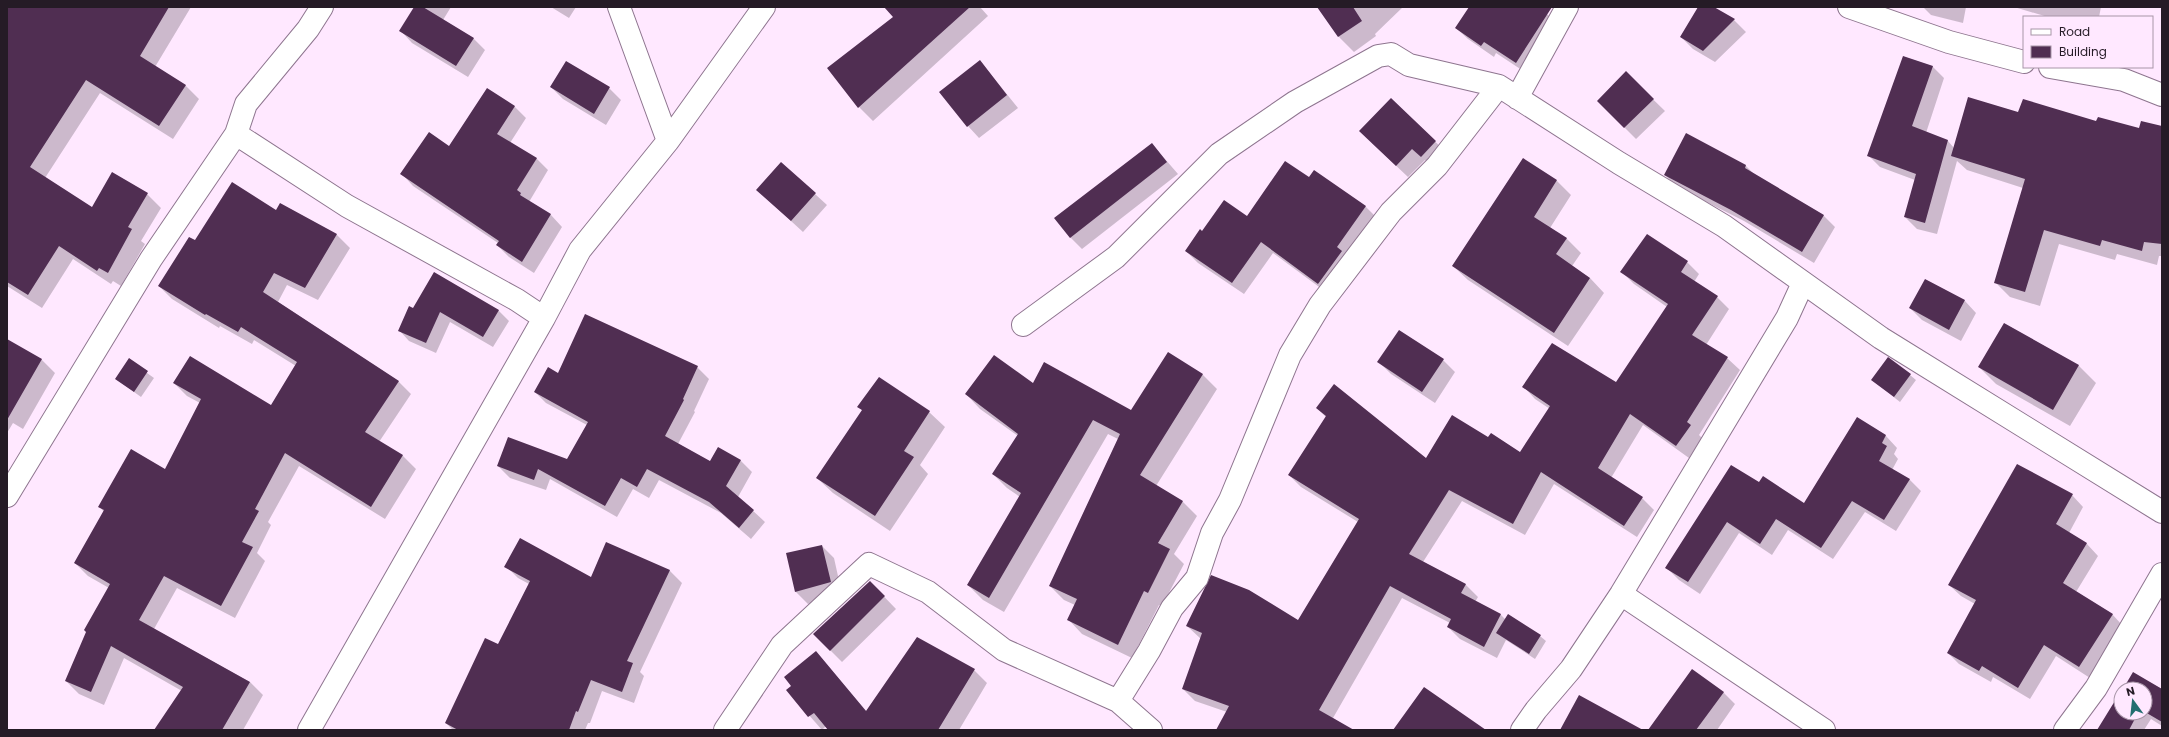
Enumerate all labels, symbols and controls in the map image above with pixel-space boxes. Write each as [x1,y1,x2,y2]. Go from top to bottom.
legend [2023,16,2153,68]
text: Road [2059,23,2090,40]
text: Building [2059,43,2107,60]
north arrow [2113,681,2153,721]
text: N [2124,683,2136,700]

